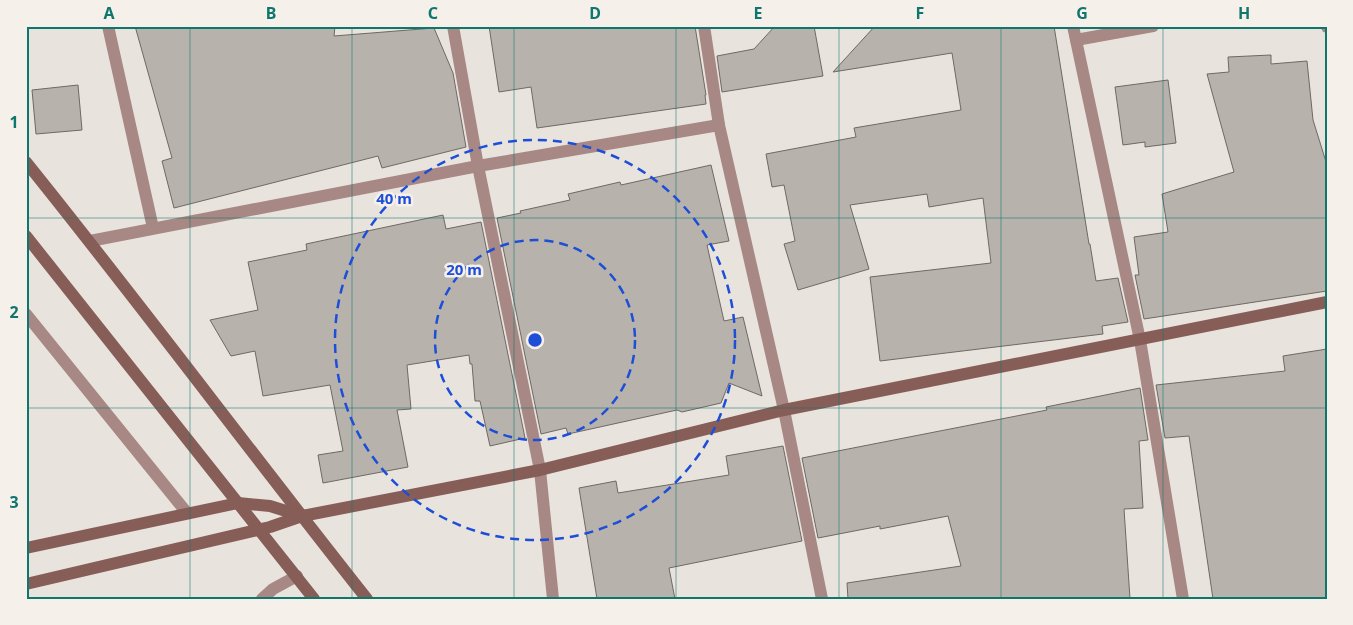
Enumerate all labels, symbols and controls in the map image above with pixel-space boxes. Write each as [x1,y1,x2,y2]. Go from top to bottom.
text: A [103,2,115,24]
text: B [266,2,276,24]
text: C [428,2,438,24]
text: D [589,2,601,24]
text: E [754,2,763,24]
text: F [916,2,924,24]
text: G [1076,2,1088,24]
text: H [1238,2,1250,24]
text: 1 [9,111,19,133]
text: 40 m [376,188,412,208]
text: 20 m [446,259,482,279]
text: 2 [9,301,19,323]
centre of rings [526,331,544,349]
text: 3 [9,491,19,513]

